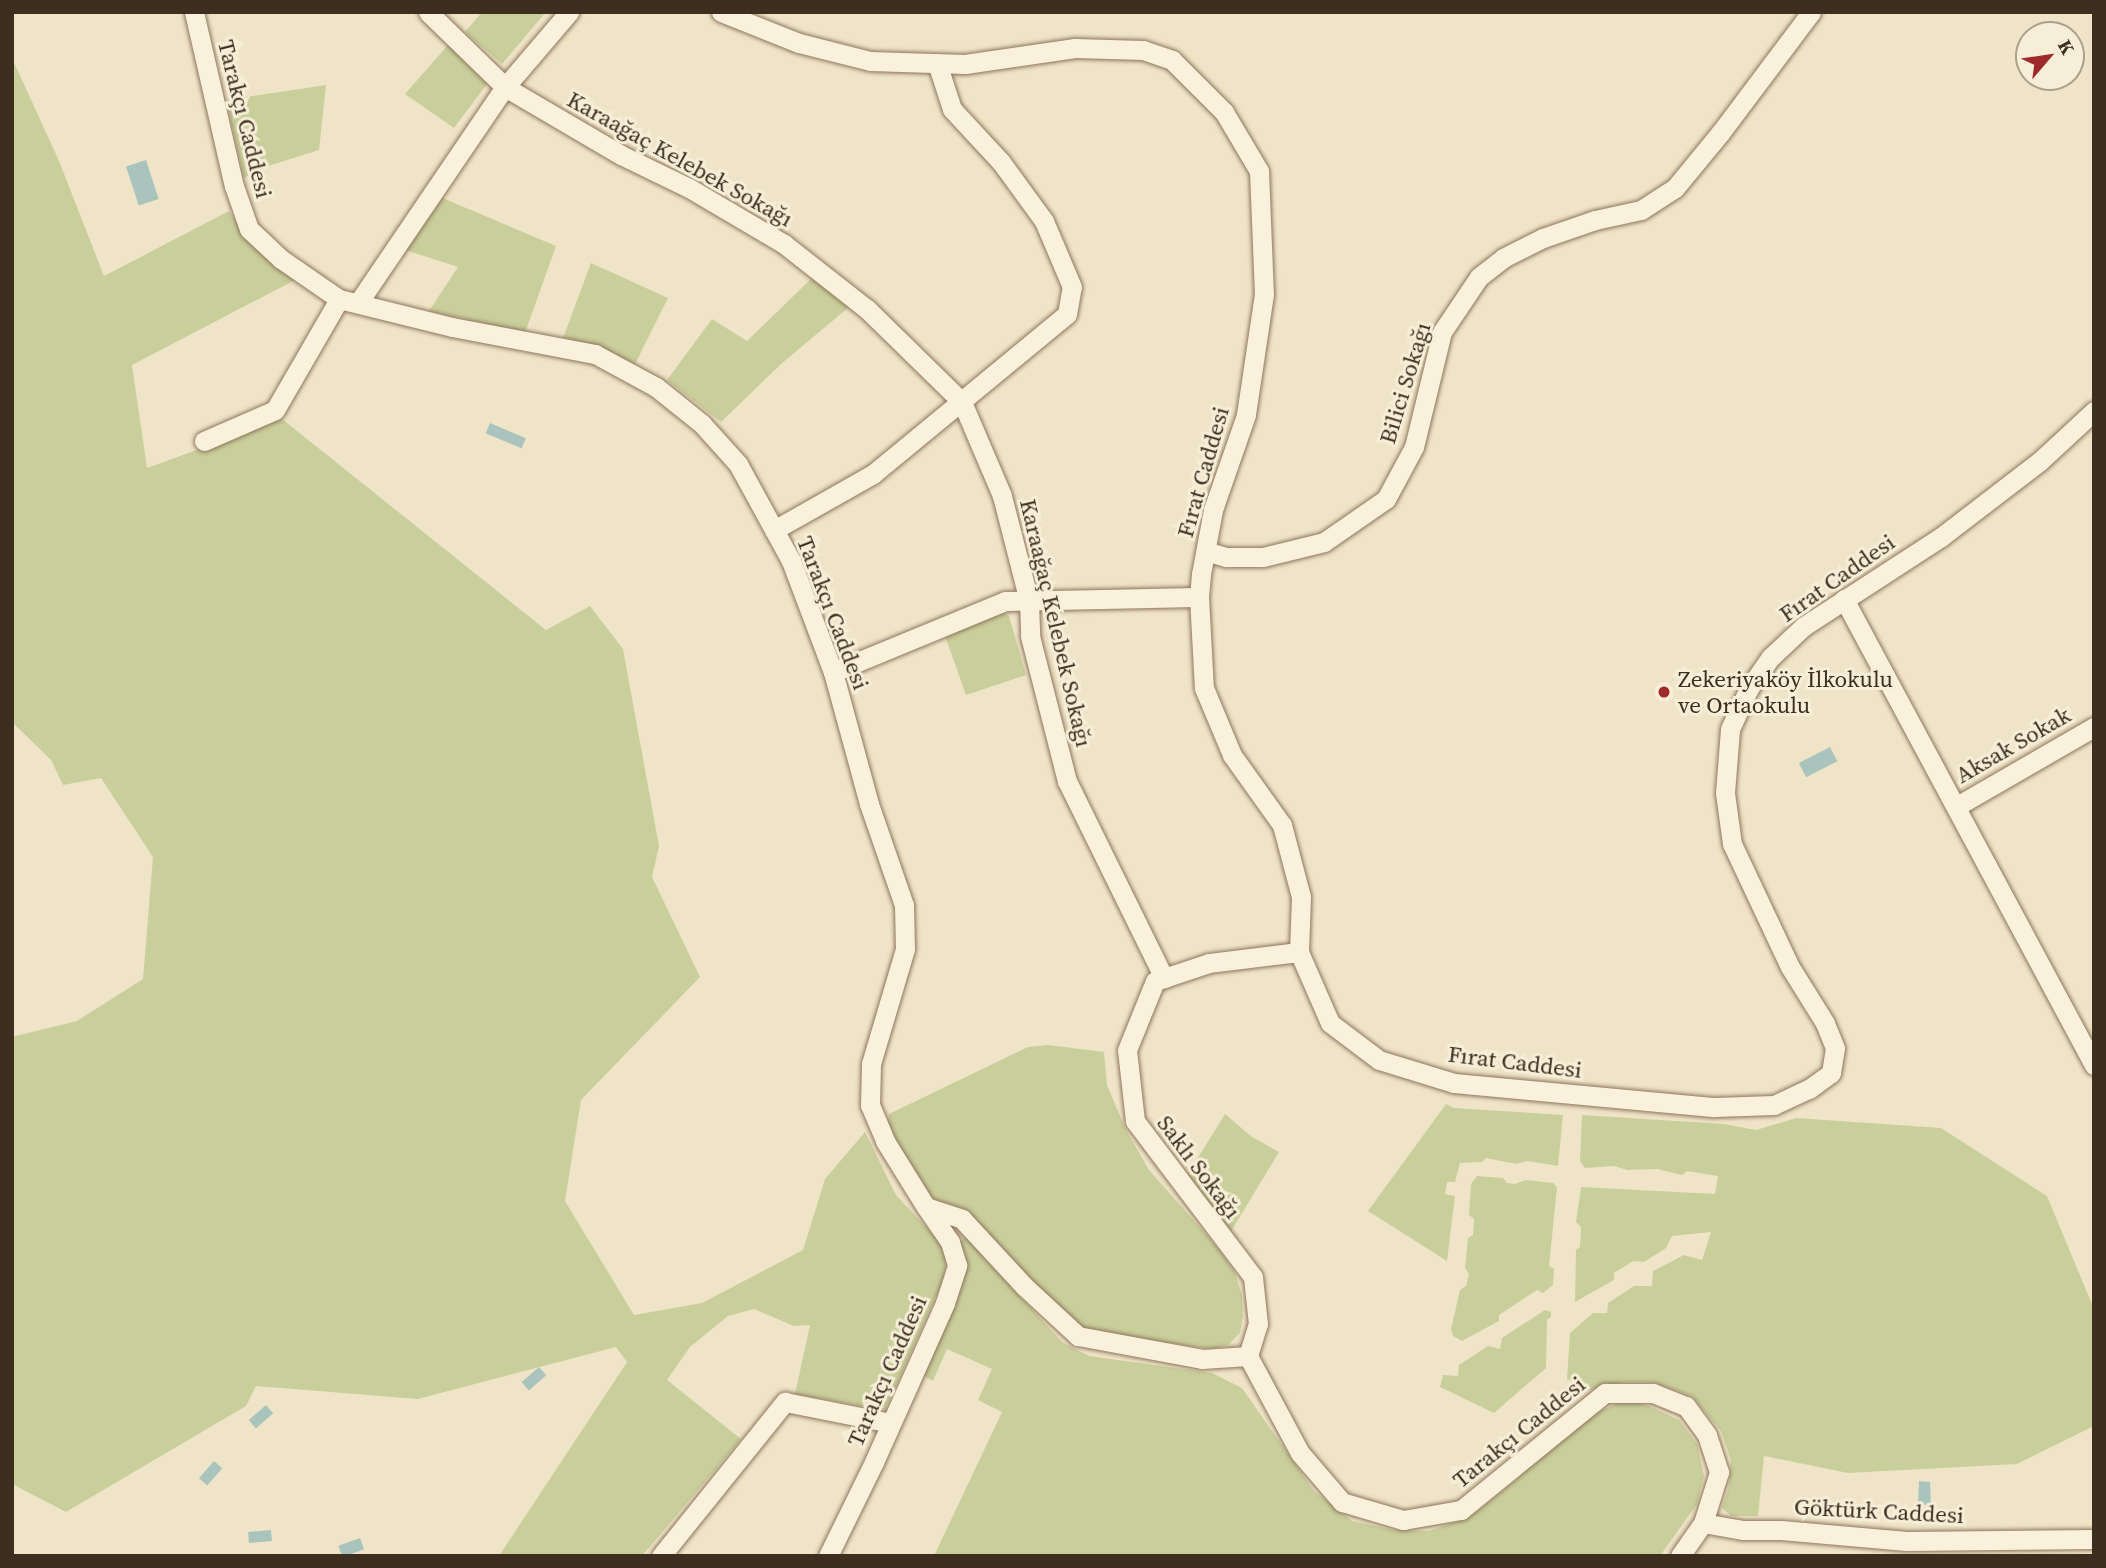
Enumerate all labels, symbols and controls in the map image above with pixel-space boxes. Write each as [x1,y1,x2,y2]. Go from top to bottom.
north arrow [2015,21,2085,91]
text: K [2052,35,2081,59]
street label: Tarakçı Caddesi [212,37,278,201]
street label: Karaağaç Kelebek Sokağı [562,85,798,233]
street label: Bilici Sokağı [1373,319,1437,447]
street label: Fırat Caddesi [1171,404,1235,540]
street label: Karaağaç Kelebek Sokağı [1014,496,1098,750]
street label: Fırat Caddesi [1774,528,1900,628]
street label: Tarakçı Caddesi [791,532,875,694]
place label: Zekeriyaköy İlkokulu ve Ortaokulu [1678,665,1893,719]
marker: Zekeriyaköy İlkokulu ve Ortaokulu [1656,684,1672,700]
street label: Aksak Sokak [1951,701,2075,789]
street label: Fırat Caddesi [1447,1040,1583,1084]
street label: Saklı Sokağı [1151,1110,1247,1224]
street label: Tarakçı Caddesi [841,1291,933,1451]
street label: Tarakçı Caddesi [1447,1370,1591,1494]
street label: Göktürk Caddesi [1793,1493,1965,1529]

